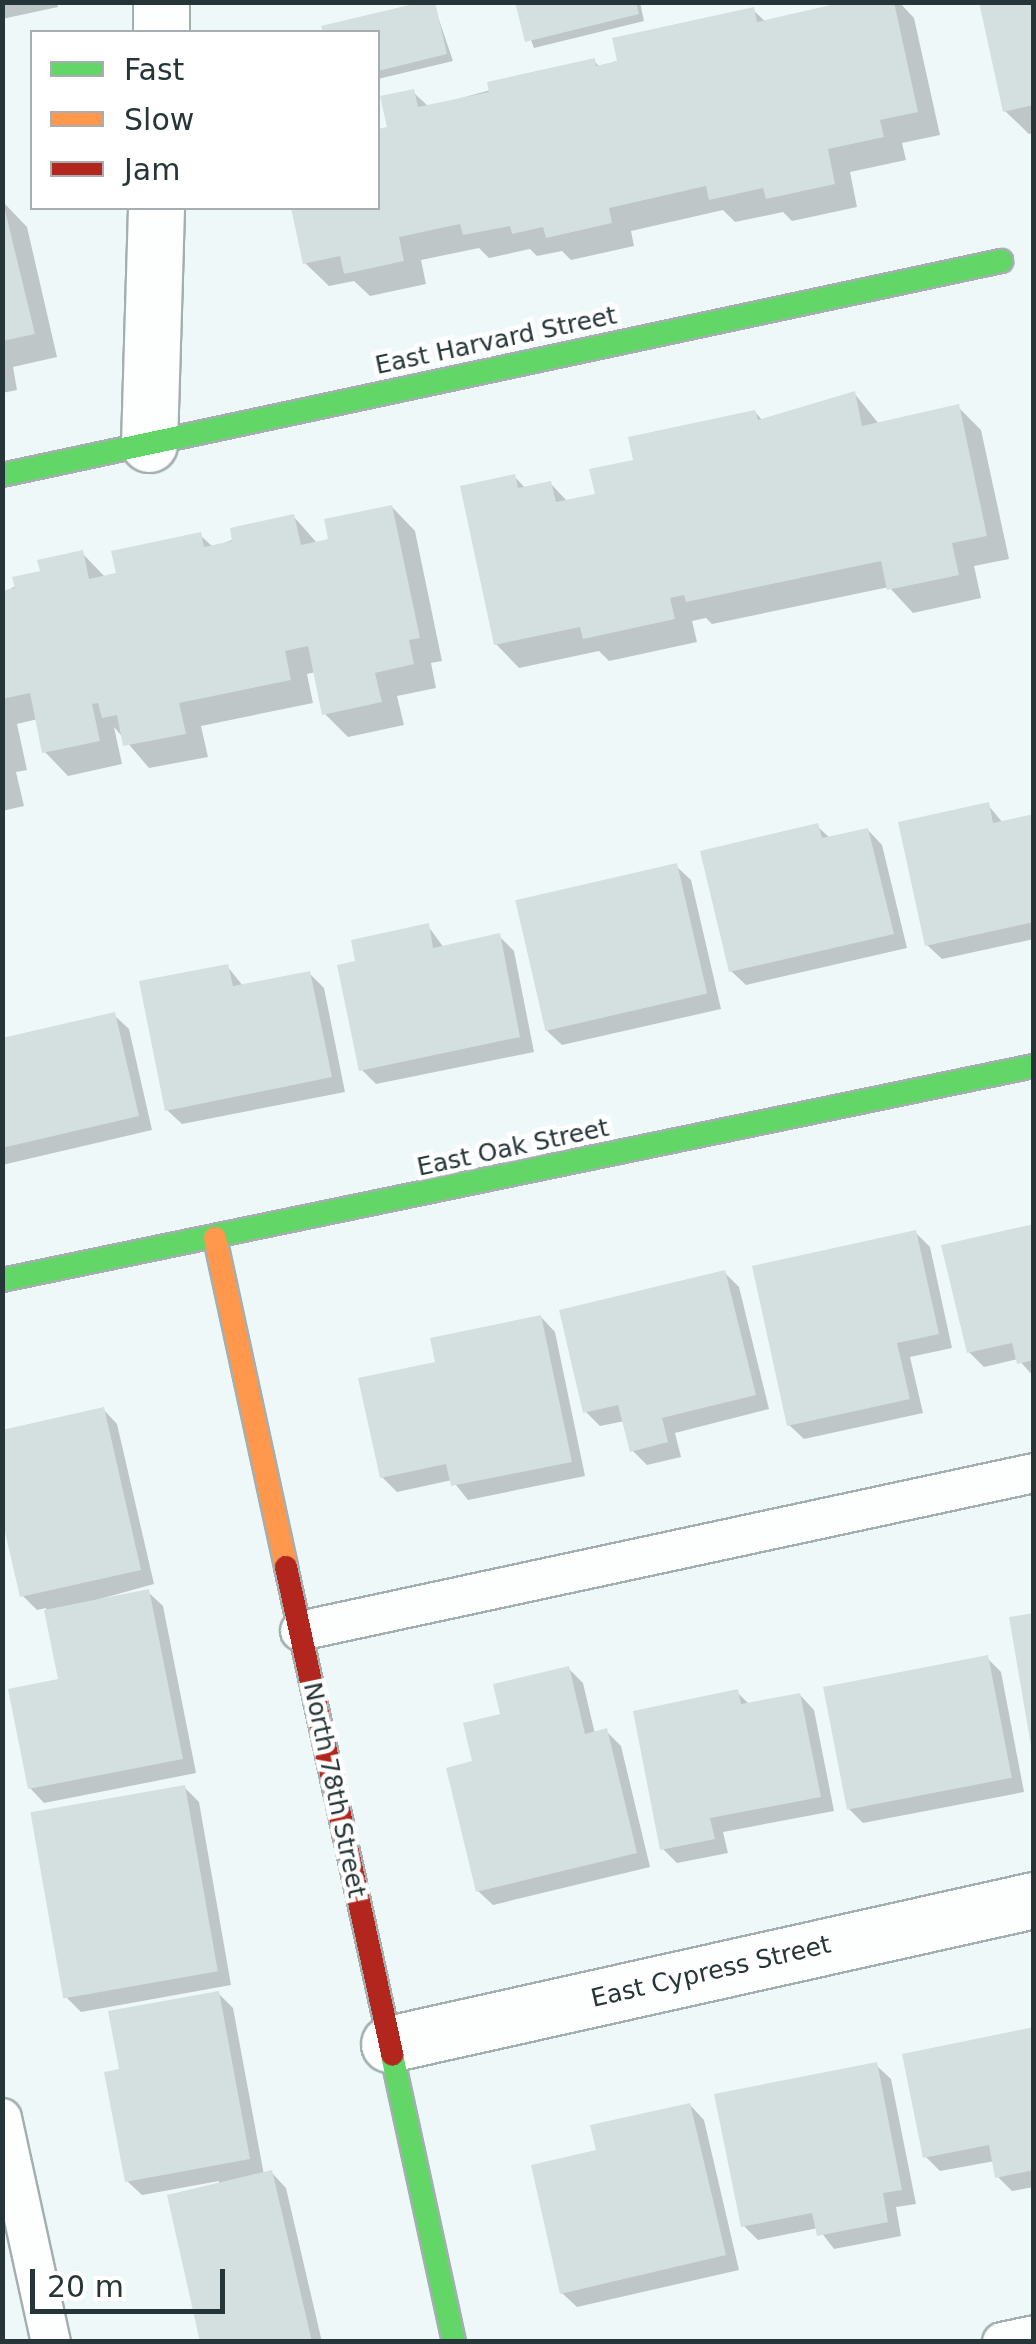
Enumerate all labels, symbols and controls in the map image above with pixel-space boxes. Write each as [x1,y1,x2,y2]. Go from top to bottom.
legend [30,30,380,210]
text: Fast [124,52,184,87]
text: Slow [124,102,194,137]
text: Jam [124,152,180,187]
street label: East Harvard Street [373,301,619,381]
street label: East Oak Street [414,1113,612,1183]
street label: North 78th Street [297,1680,371,1900]
street label: East Cypress Street [588,1930,834,2014]
scale bar [35,2249,230,2311]
text: 20 m [47,2269,124,2304]

